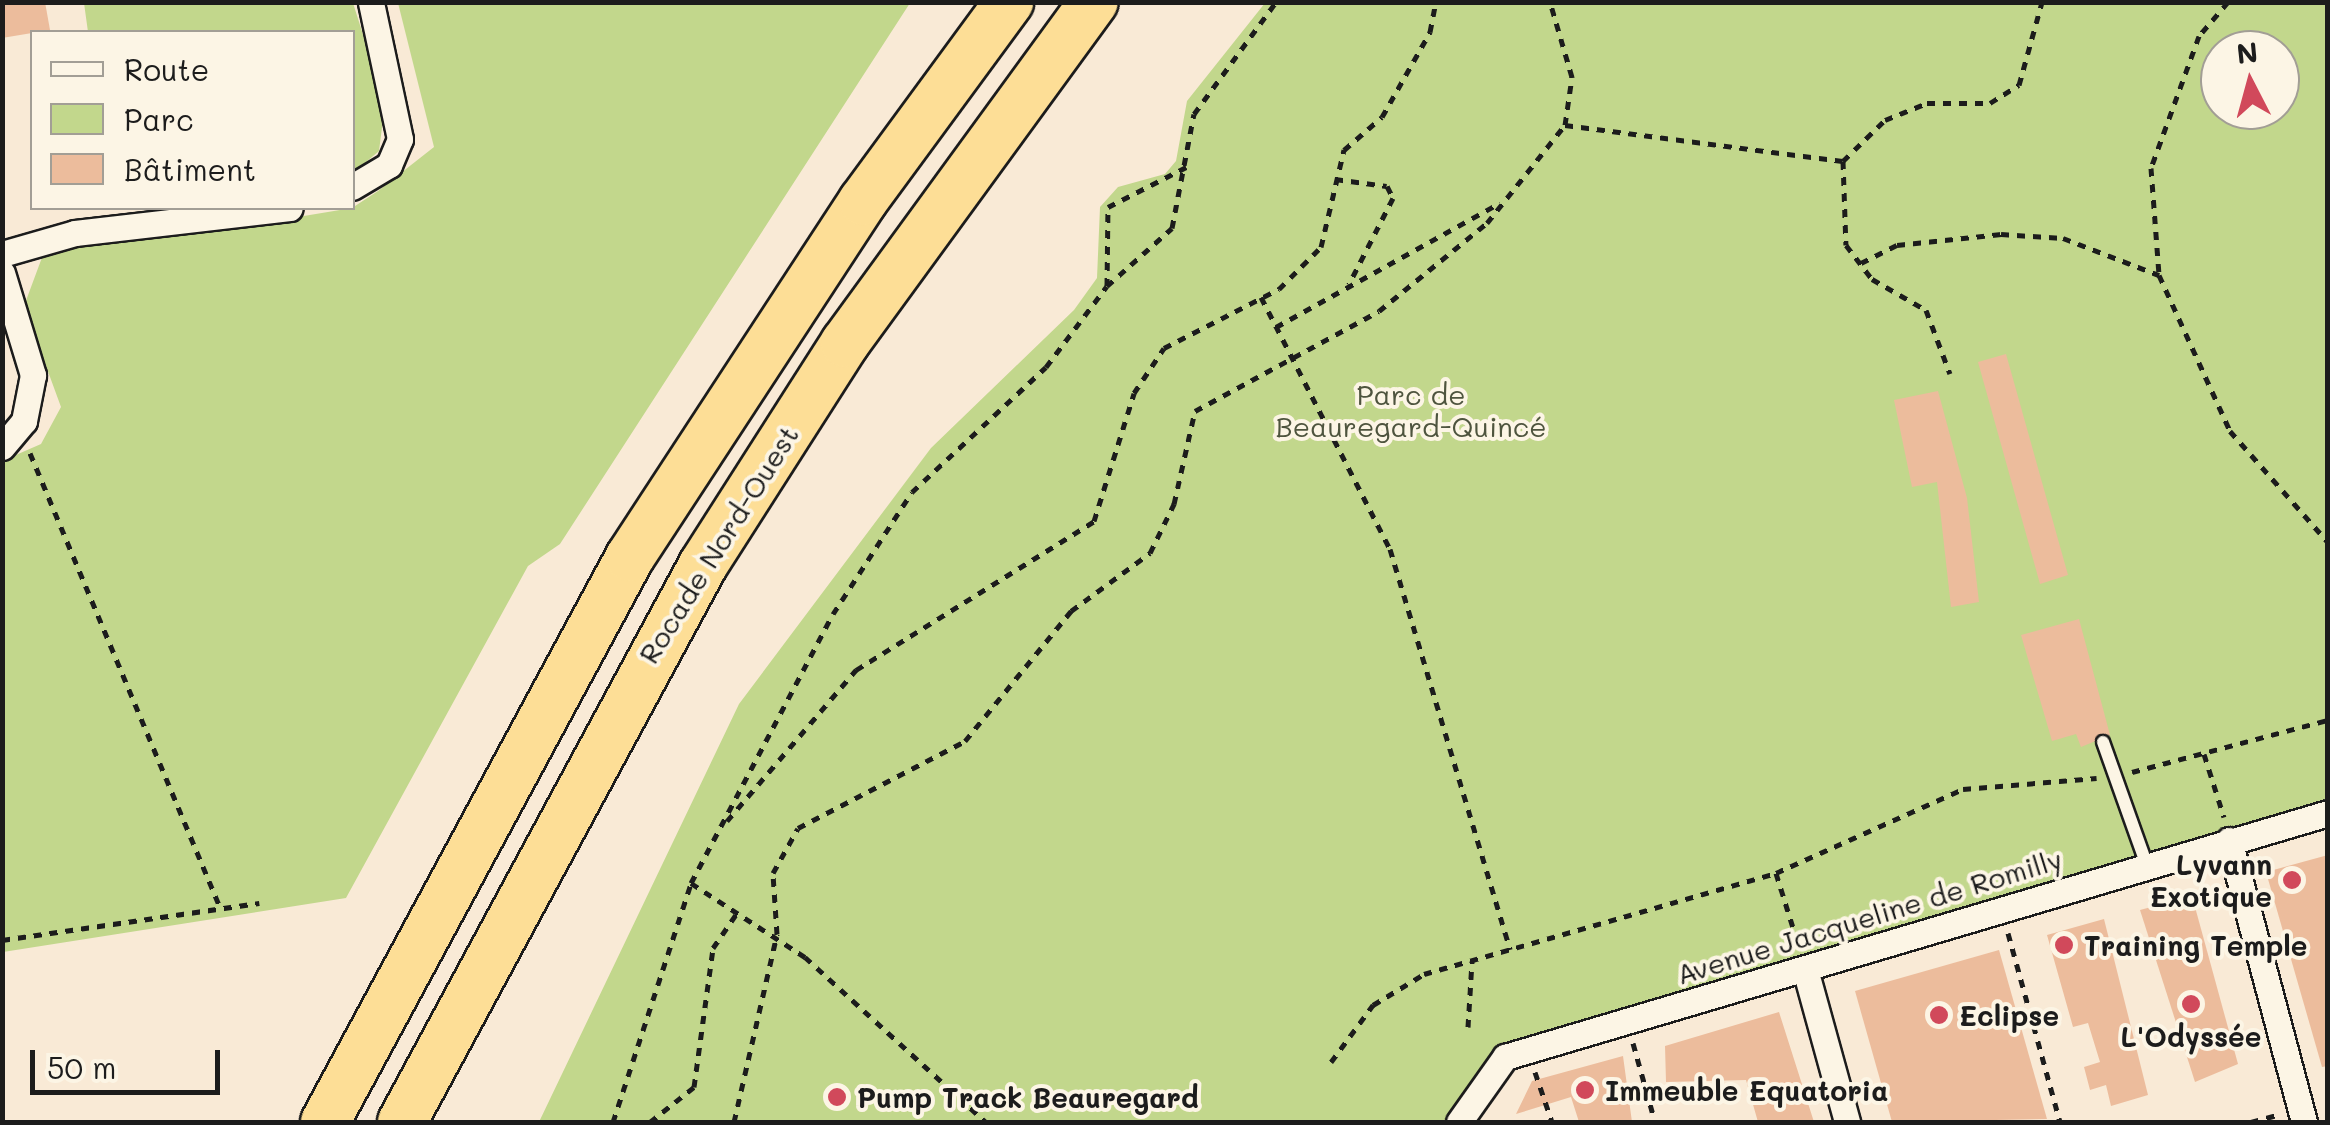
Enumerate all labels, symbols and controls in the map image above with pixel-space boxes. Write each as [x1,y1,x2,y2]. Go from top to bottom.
legend [30,30,355,210]
north arrow [2200,30,2300,130]
text: N [2235,33,2260,71]
text: Route [124,49,209,89]
text: Parc [124,99,194,139]
text: Bâtiment [124,149,256,189]
park label: Parc de Beauregard-Quincé [1275,377,1547,443]
street label: Rocade Nord-Ouest [631,419,805,669]
street label: Avenue Jacqueline de Romilly [1672,841,2066,991]
place label: Lyvann Exotique [2150,847,2272,913]
marker: Lyvann Exotique [2281,869,2303,891]
place label: Training Temple [2084,928,2308,962]
marker: Training Temple [2053,934,2075,956]
marker: L'Odyssée [2180,993,2202,1015]
place label: Eclipse [1959,998,2059,1032]
marker: Eclipse [1928,1004,1950,1026]
place label: L'Odyssée [2121,1019,2261,1053]
scale bar [35,1030,225,1092]
text: 50 m [47,1047,117,1087]
place label: Immeuble Equatoria [1605,1073,1888,1107]
marker: Immeuble Equatoria [1574,1079,1596,1101]
place label: Pump Track Beauregard [857,1080,1199,1114]
marker: Pump Track Beauregard [826,1086,848,1108]

